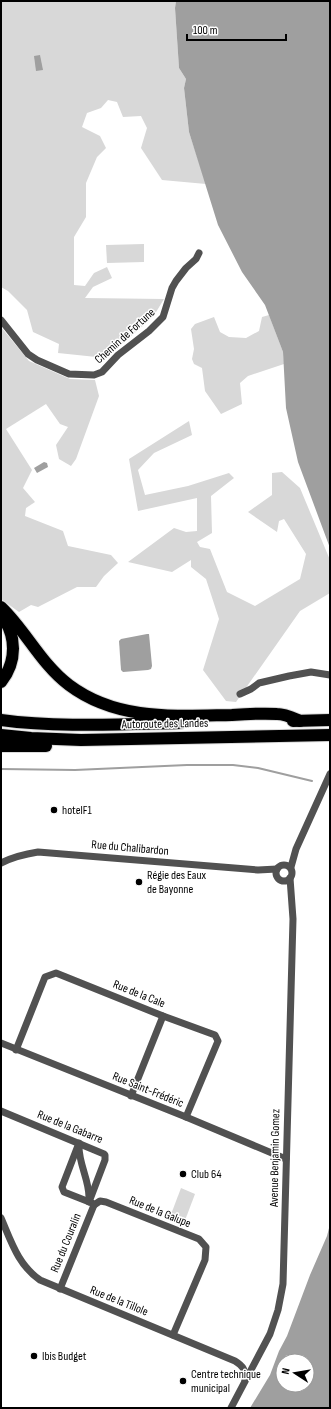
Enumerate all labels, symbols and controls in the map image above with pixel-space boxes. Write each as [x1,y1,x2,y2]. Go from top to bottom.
scale bar [187,16,286,42]
text: 100 m [193,23,218,38]
street label: Chemin de Fortune [92,305,158,367]
street label: Autoroute des Landes [121,716,208,732]
place label: hotelF1 [62,803,92,818]
marker: hotelF1 [49,805,59,815]
street label: Rue du Chalibardon [91,837,169,859]
place label: Régie des Eaux de Bayonne [147,868,206,897]
marker: Régie des Eaux de Bayonne [134,877,144,887]
street label: Rue de la Cale [111,977,168,1011]
street label: Rue Saint-Frédéric [110,1069,186,1111]
street label: Rue de la Gabarre [35,1107,105,1147]
street label: Avenue Benjamin Gomez [267,1108,283,1208]
place label: Club 64 [191,1167,221,1182]
marker: Club 64 [178,1169,188,1179]
street label: Rue de la Galupe [127,1193,193,1231]
street label: Rue du Couralin [47,1211,85,1275]
street label: Rue de la Tillole [88,1283,150,1320]
place label: Ibis Budget [42,1349,87,1364]
marker: Ibis Budget [29,1351,39,1361]
north arrow [275,1353,315,1393]
place label: Centre technique municipal [191,1367,261,1396]
text: N [279,1367,293,1375]
marker: Centre technique municipal [178,1376,188,1386]

